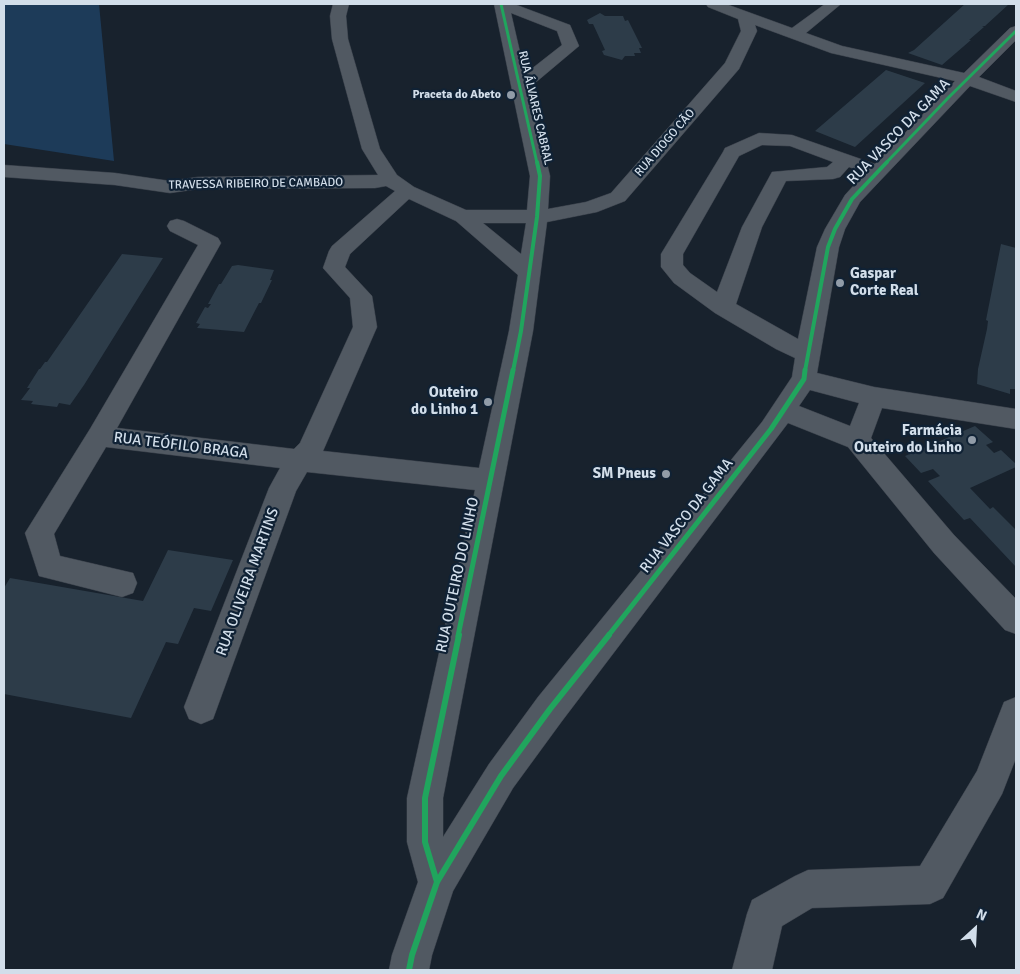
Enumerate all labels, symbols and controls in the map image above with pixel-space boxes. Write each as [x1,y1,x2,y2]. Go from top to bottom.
street label: RUA ÁLVARES CABRAL [515,49,555,167]
street label: RUA VASCO DA GAMA [844,75,954,189]
place label: Praceta do Abeto [412,88,501,102]
marker: Praceta do Abeto [505,89,517,101]
street label: RUA DIOGO CÃO [632,106,698,180]
street label: TRAVESSA RIBEIRO DE CAMBADO [169,175,343,193]
place label: Gaspar Corte Real [850,265,918,300]
marker: Gaspar Corte Real [834,277,846,289]
place label: Outeiro do Linho 1 [411,384,478,419]
marker: Outeiro do Linho 1 [482,396,494,408]
place label: Farmácia Outeiro do Linho [854,422,962,457]
street label: RUA TEÓFILO BRAGA [113,429,249,463]
marker: Farmácia Outeiro do Linho [966,434,978,446]
street label: RUA VASCO DA GAMA [637,455,737,577]
place label: SM Pneus [593,465,656,483]
marker: SM Pneus [660,468,672,480]
street label: RUA OUTEIRO DO LINHO [433,496,483,654]
street label: RUA OLIVEIRA MARTINS [213,505,283,659]
north arrow [950,904,1000,954]
text: N [974,905,990,925]

